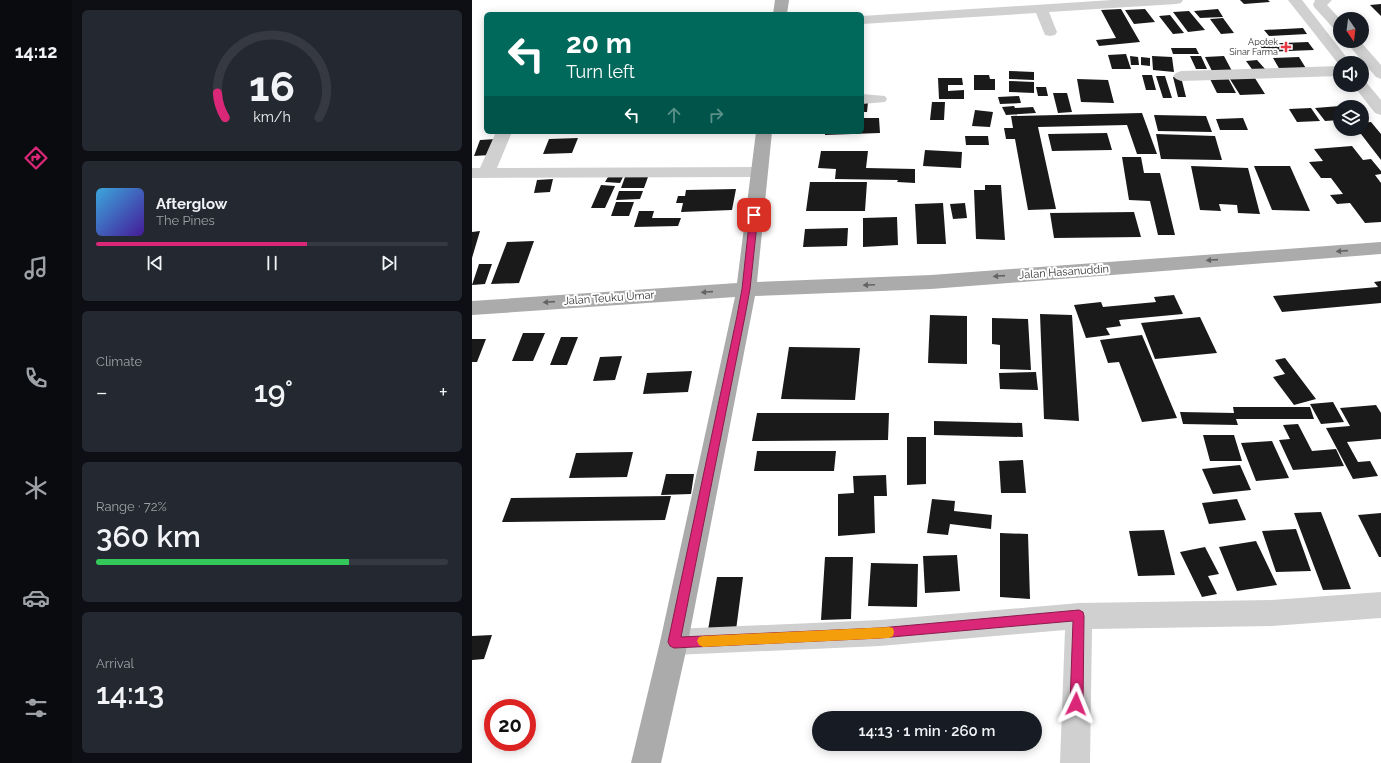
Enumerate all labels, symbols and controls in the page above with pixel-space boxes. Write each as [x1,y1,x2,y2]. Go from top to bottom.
north arrow [1333,12,1369,48]
map controls [1333,12,1369,136]
text: 20 m [566,27,632,60]
icon: left [500,28,552,80]
place label: Apotek Sinar Farma [1229,37,1278,57]
text: 14:12 [15,41,57,62]
marker: Apotek Sinar Farma [1281,42,1291,52]
button: sound [1333,56,1369,92]
text: Turn left [566,61,635,82]
text: 16 [249,62,295,111]
button: layers [1333,100,1369,136]
icon: left [621,104,643,126]
icon: ahead [663,104,685,126]
icon: right [705,104,727,126]
text: km/h [253,109,291,125]
icon: directions [22,144,50,172]
text: Afterglow [156,195,227,213]
pin [737,198,771,232]
icon: arrive [743,204,765,226]
text: The Pines [156,213,215,228]
one-way arrow [1336,247,1348,254]
icon: previous [144,252,166,274]
icon: pause [261,252,283,274]
icon: next [378,252,400,274]
icon: music [22,254,50,282]
one-way arrow [1206,257,1218,264]
street label: Jalan Hasanuddin [1019,262,1109,282]
one-way arrow [993,273,1005,280]
one-way arrow [863,281,875,288]
street label: Jalan Teuku Umar [563,288,655,308]
one-way arrow [701,288,713,295]
one-way arrow [543,299,555,306]
text: Climate [96,354,142,369]
icon: phone [22,364,50,392]
text: 19° [254,374,293,409]
text: − [96,379,108,405]
text: + [439,379,448,405]
icon: climate [22,474,50,502]
text: Range · 72% [96,499,167,514]
text: 360 km [96,519,201,554]
icon: car [22,584,50,612]
text: Arrival [96,656,134,671]
text: 14:13 [96,676,164,711]
position arrow [1055,683,1097,725]
icon: filters [22,694,50,722]
speed limit sign: 20 [484,699,536,751]
text: 14:13 · 1 min · 260 m [859,722,995,740]

